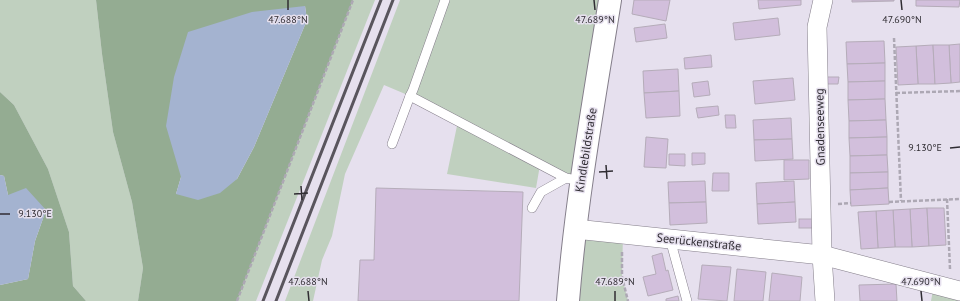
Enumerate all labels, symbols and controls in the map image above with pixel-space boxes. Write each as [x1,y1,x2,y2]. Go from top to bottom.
text: 47.688°N [268,13,308,26]
text: 47.689°N [575,13,615,26]
text: 47.690°N [882,13,922,26]
street label: Gnadenseeweg [811,88,828,166]
street label: Kindlebildstraße [571,107,600,193]
text: 9.130°E [908,141,942,154]
text: 9.130°E [18,207,52,220]
street label: Seerückenstraße [656,230,742,253]
text: 47.688°N [288,275,328,288]
text: 47.689°N [595,275,635,288]
text: 47.690°N [901,275,941,288]

